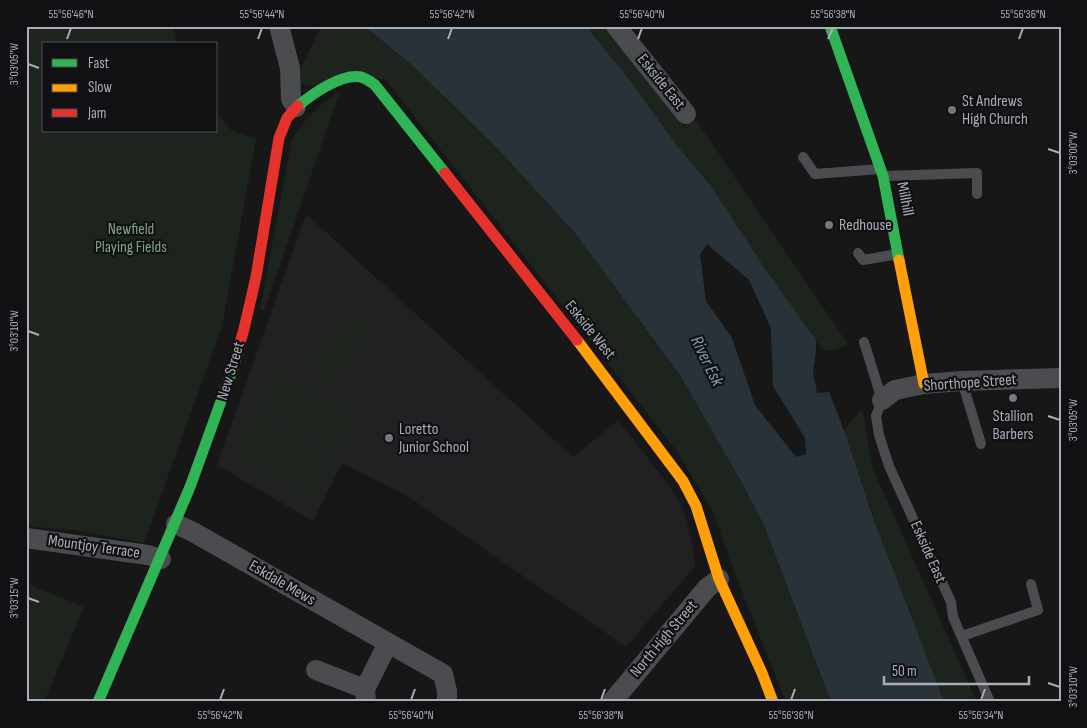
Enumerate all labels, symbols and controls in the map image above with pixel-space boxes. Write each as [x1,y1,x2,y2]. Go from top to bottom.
text: 55°56'46"N [48,7,94,22]
text: 55°56'44"N [240,7,284,22]
text: 55°56'42"N [430,7,474,22]
text: 55°56'40"N [619,7,665,22]
text: 55°56'38"N [811,7,855,22]
text: 55°56'36"N [1000,7,1046,22]
legend [42,42,218,132]
text: 3°03'05"W [7,43,22,85]
street label: Eskside East [633,50,689,114]
text: Fast [88,54,110,73]
text: Slow [88,78,112,97]
place label: St Andrews High Church [962,92,1028,129]
text: Jam [87,104,106,123]
marker: St Andrews High Church [946,104,958,116]
text: 3°03'00"W [1066,131,1081,174]
street label: Millhill [892,180,918,218]
place label: Redhouse [839,216,892,235]
marker: Redhouse [823,219,835,231]
park label: Newfield Playing Fields [95,220,167,257]
street label: Eskside West [561,297,619,363]
text: 3°03'10"W [7,310,22,352]
water label: River Esk [686,332,729,391]
street label: New Street [213,340,249,402]
street label: Shorthope Street [923,370,1017,396]
marker: Stallion Barbers [1007,392,1019,404]
text: 3°03'05"W [1066,399,1081,441]
place label: Stallion Barbers [992,407,1034,444]
place label: Loretto Junior School [398,420,469,457]
marker: Loretto Junior School [383,432,395,444]
street label: Eskside East [906,518,950,586]
street label: Mountjoy Terrace [47,531,141,563]
street label: Eskdale Mews [245,556,319,610]
text: 3°03'15"W [7,577,22,619]
street label: North High Street [626,597,702,681]
scale bar [884,653,1030,685]
text: 50 m [892,662,917,681]
text: 3°03'10"W [1066,666,1081,708]
text: 55°56'42"N [198,708,242,723]
text: 55°56'40"N [388,708,434,723]
text: 55°56'38"N [579,708,623,723]
text: 55°56'36"N [768,708,814,723]
text: 55°56'34"N [959,708,1003,723]

